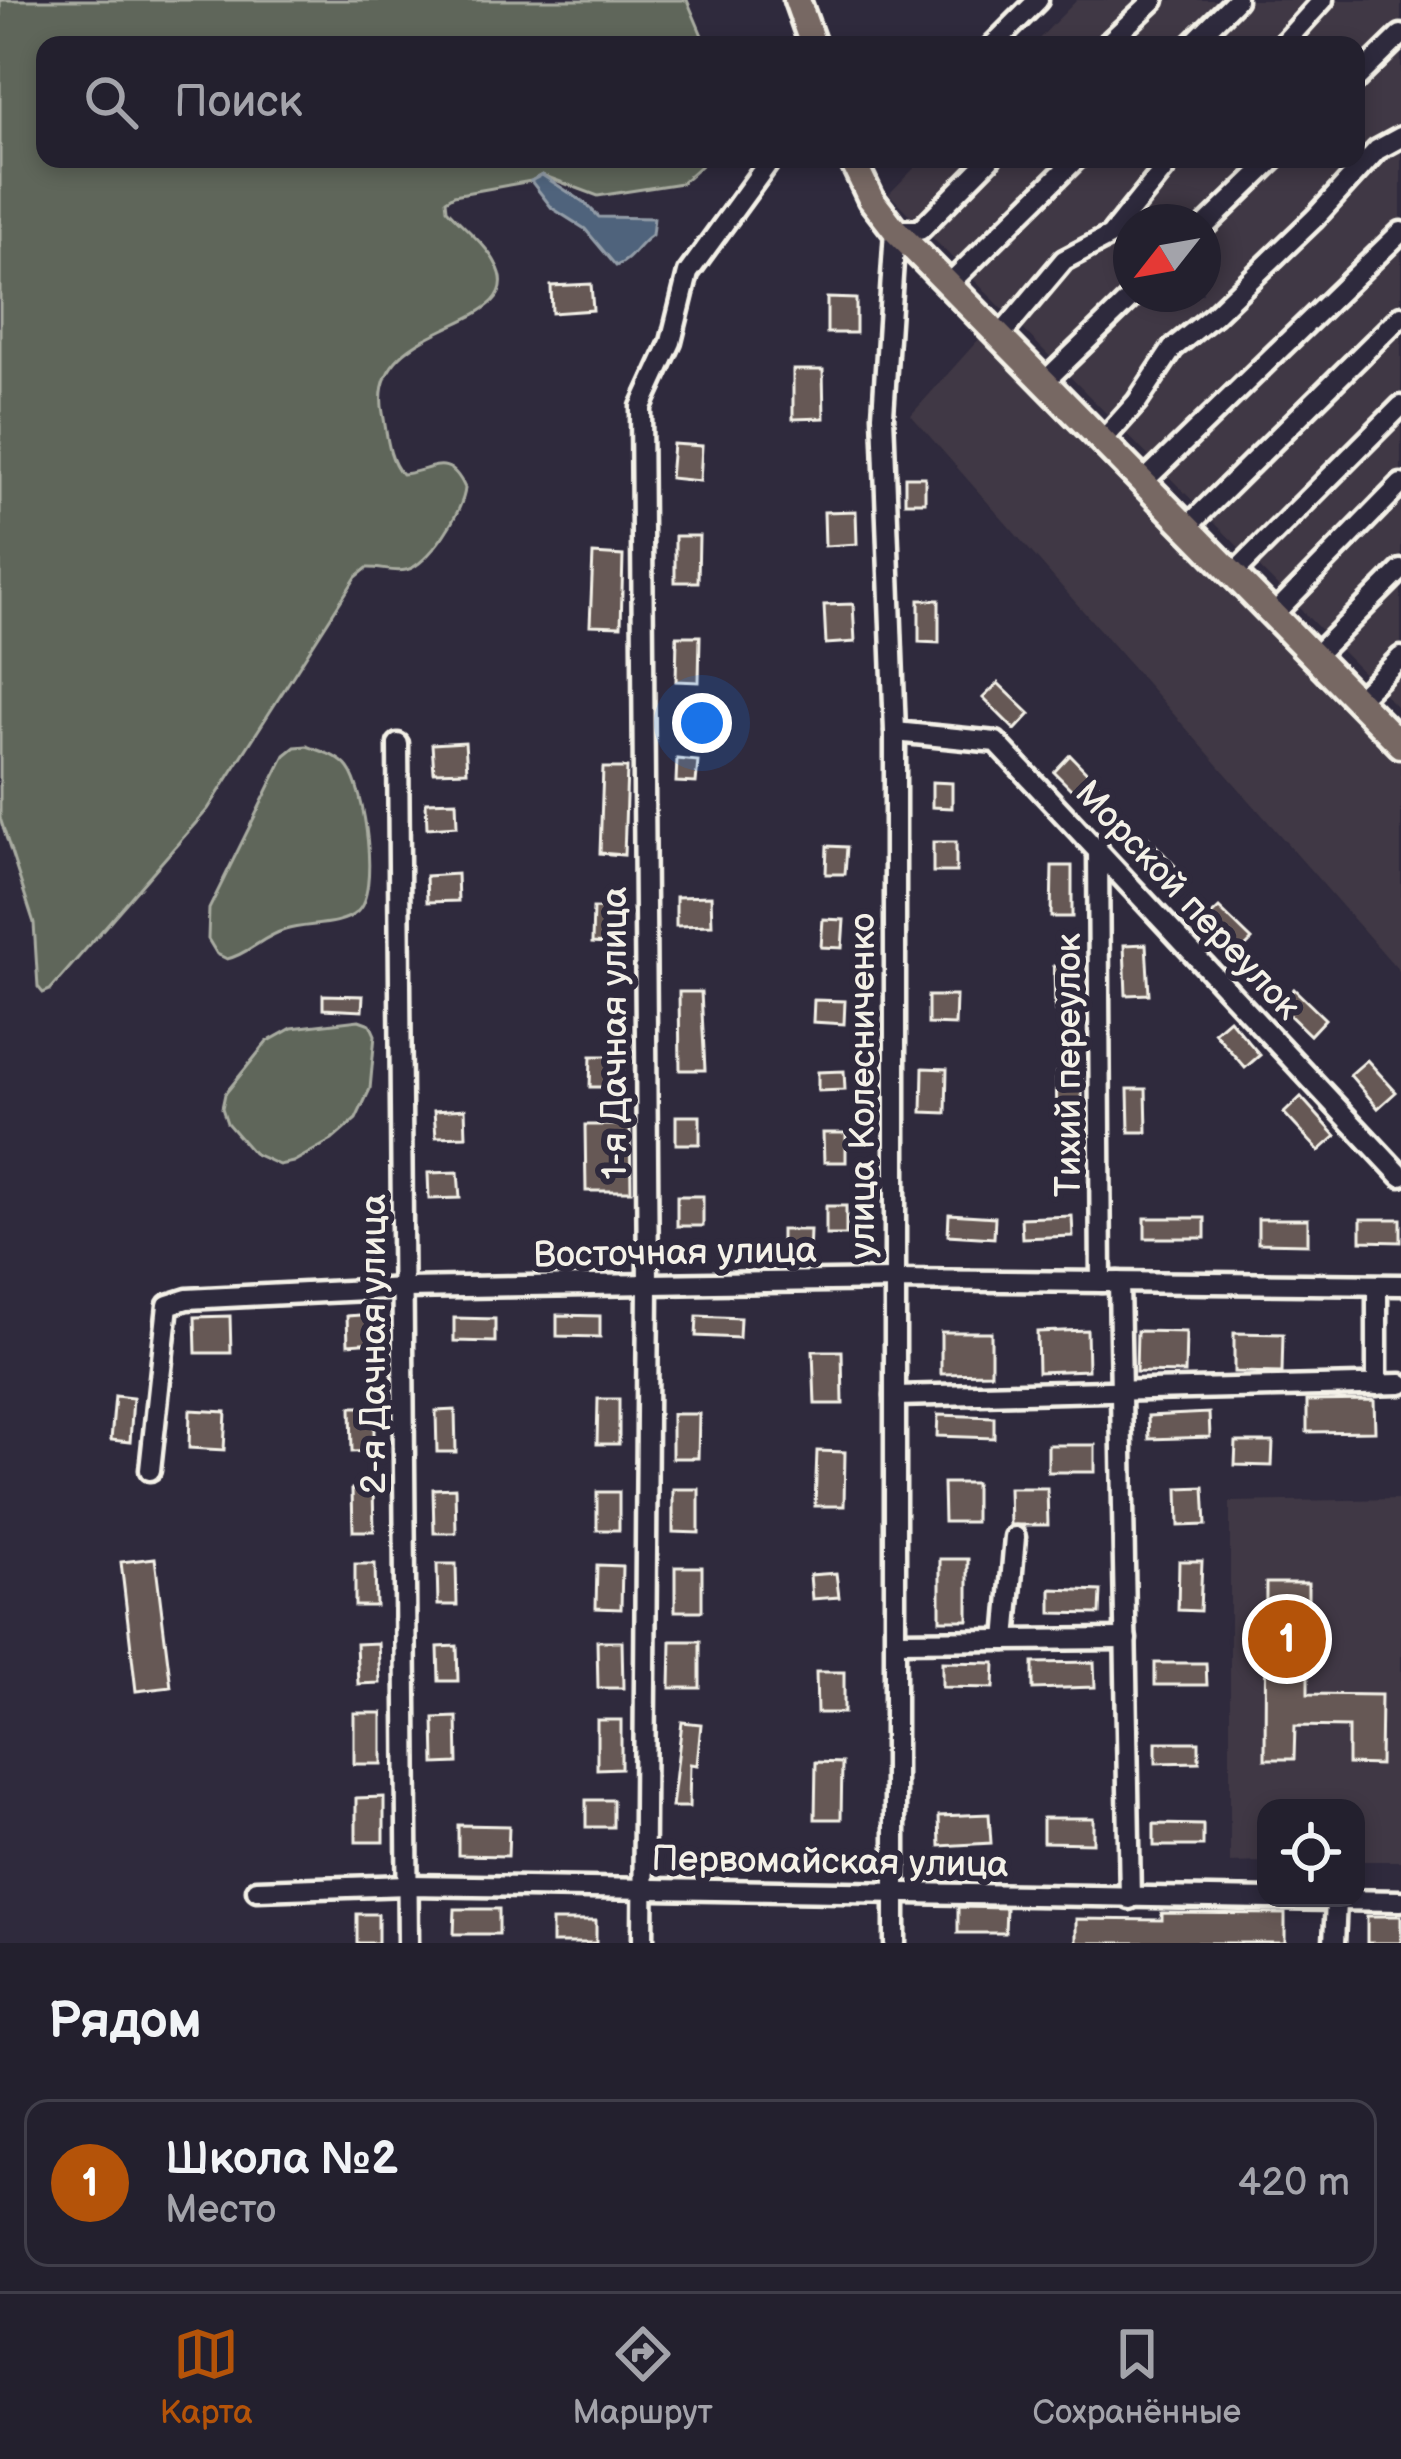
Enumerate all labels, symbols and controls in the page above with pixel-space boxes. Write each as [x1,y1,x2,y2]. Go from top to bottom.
search box [36,36,1365,168]
icon: search [78,69,144,135]
text: Поиск [174,75,302,130]
north arrow [1113,204,1221,312]
your location [672,693,732,753]
street label: Морской переулок [1065,772,1309,1029]
street label: 1-я Дачная улица [594,886,637,1180]
street label: улица Колесниченко [842,913,885,1259]
street label: Тихий переулок [1048,933,1091,1197]
street label: 2-я Дачная улица [353,1194,396,1494]
street label: Восточная улица [533,1230,817,1277]
pin: 1 [1248,1594,1326,1684]
map controls [1257,1799,1365,1907]
button: locate [1257,1799,1365,1907]
street label: Первомайская улица [651,1838,1009,1887]
text: Рядом [48,1991,202,2052]
text: Школа №2 [165,2132,398,2187]
text: 1 [82,2160,98,2207]
text: 420 m [1237,2160,1350,2207]
text: Место [165,2187,276,2234]
tab: Карта [160,2321,253,2433]
tab: Маршрут [573,2321,713,2433]
tab: Сохранённые [1033,2321,1241,2433]

